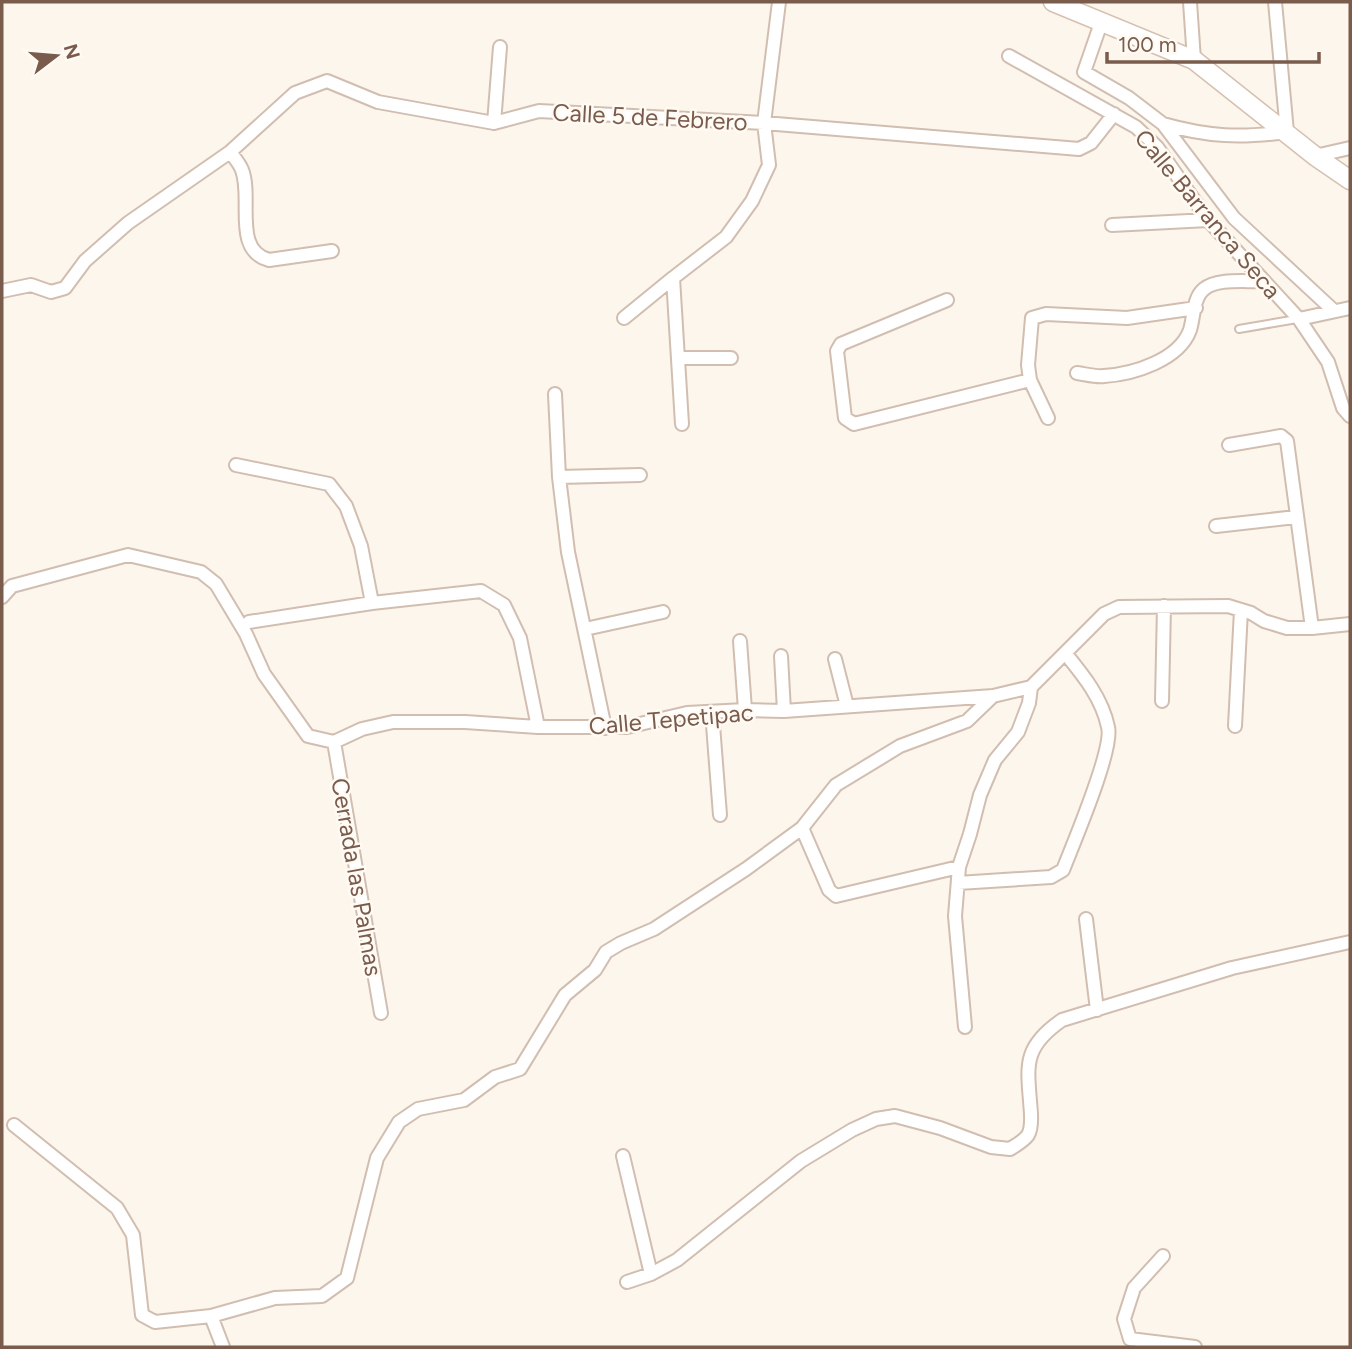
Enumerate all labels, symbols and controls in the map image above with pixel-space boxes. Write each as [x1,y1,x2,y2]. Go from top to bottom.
north arrow [21,21,91,91]
scale bar [1107,21,1319,65]
text: 100 m [1118,32,1177,57]
text: N [59,41,85,62]
street label: Calle 5 de Febrero [552,97,748,137]
street label: Calle Barranca Seca [1129,123,1287,305]
street label: Calle Tepetipac [587,697,755,741]
street label: Cerrada las Palmas [325,776,389,978]

